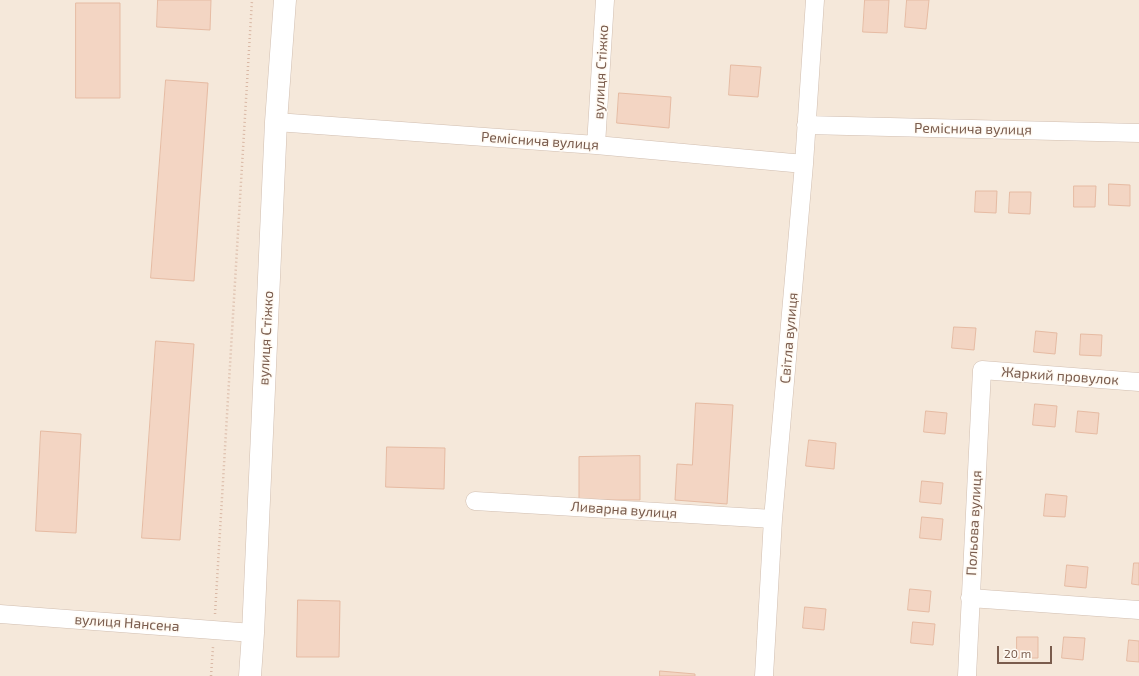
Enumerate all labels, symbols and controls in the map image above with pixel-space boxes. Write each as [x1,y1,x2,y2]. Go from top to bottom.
street label: вулиця Стіжко [590,24,612,120]
street label: Реміснича вулиця [914,120,1032,138]
street label: Реміснича вулиця [481,129,599,153]
street label: вулиця Стіжко [255,290,277,386]
street label: Світла вулиця [777,292,801,384]
street label: Жаркий провулок [1001,364,1119,388]
street label: Польова вулиця [963,470,985,576]
street label: Ливарна вулиця [570,498,678,522]
street label: вулиця Нансена [74,611,180,635]
scale bar [999,638,1054,664]
text: 20 m [1004,646,1031,660]

